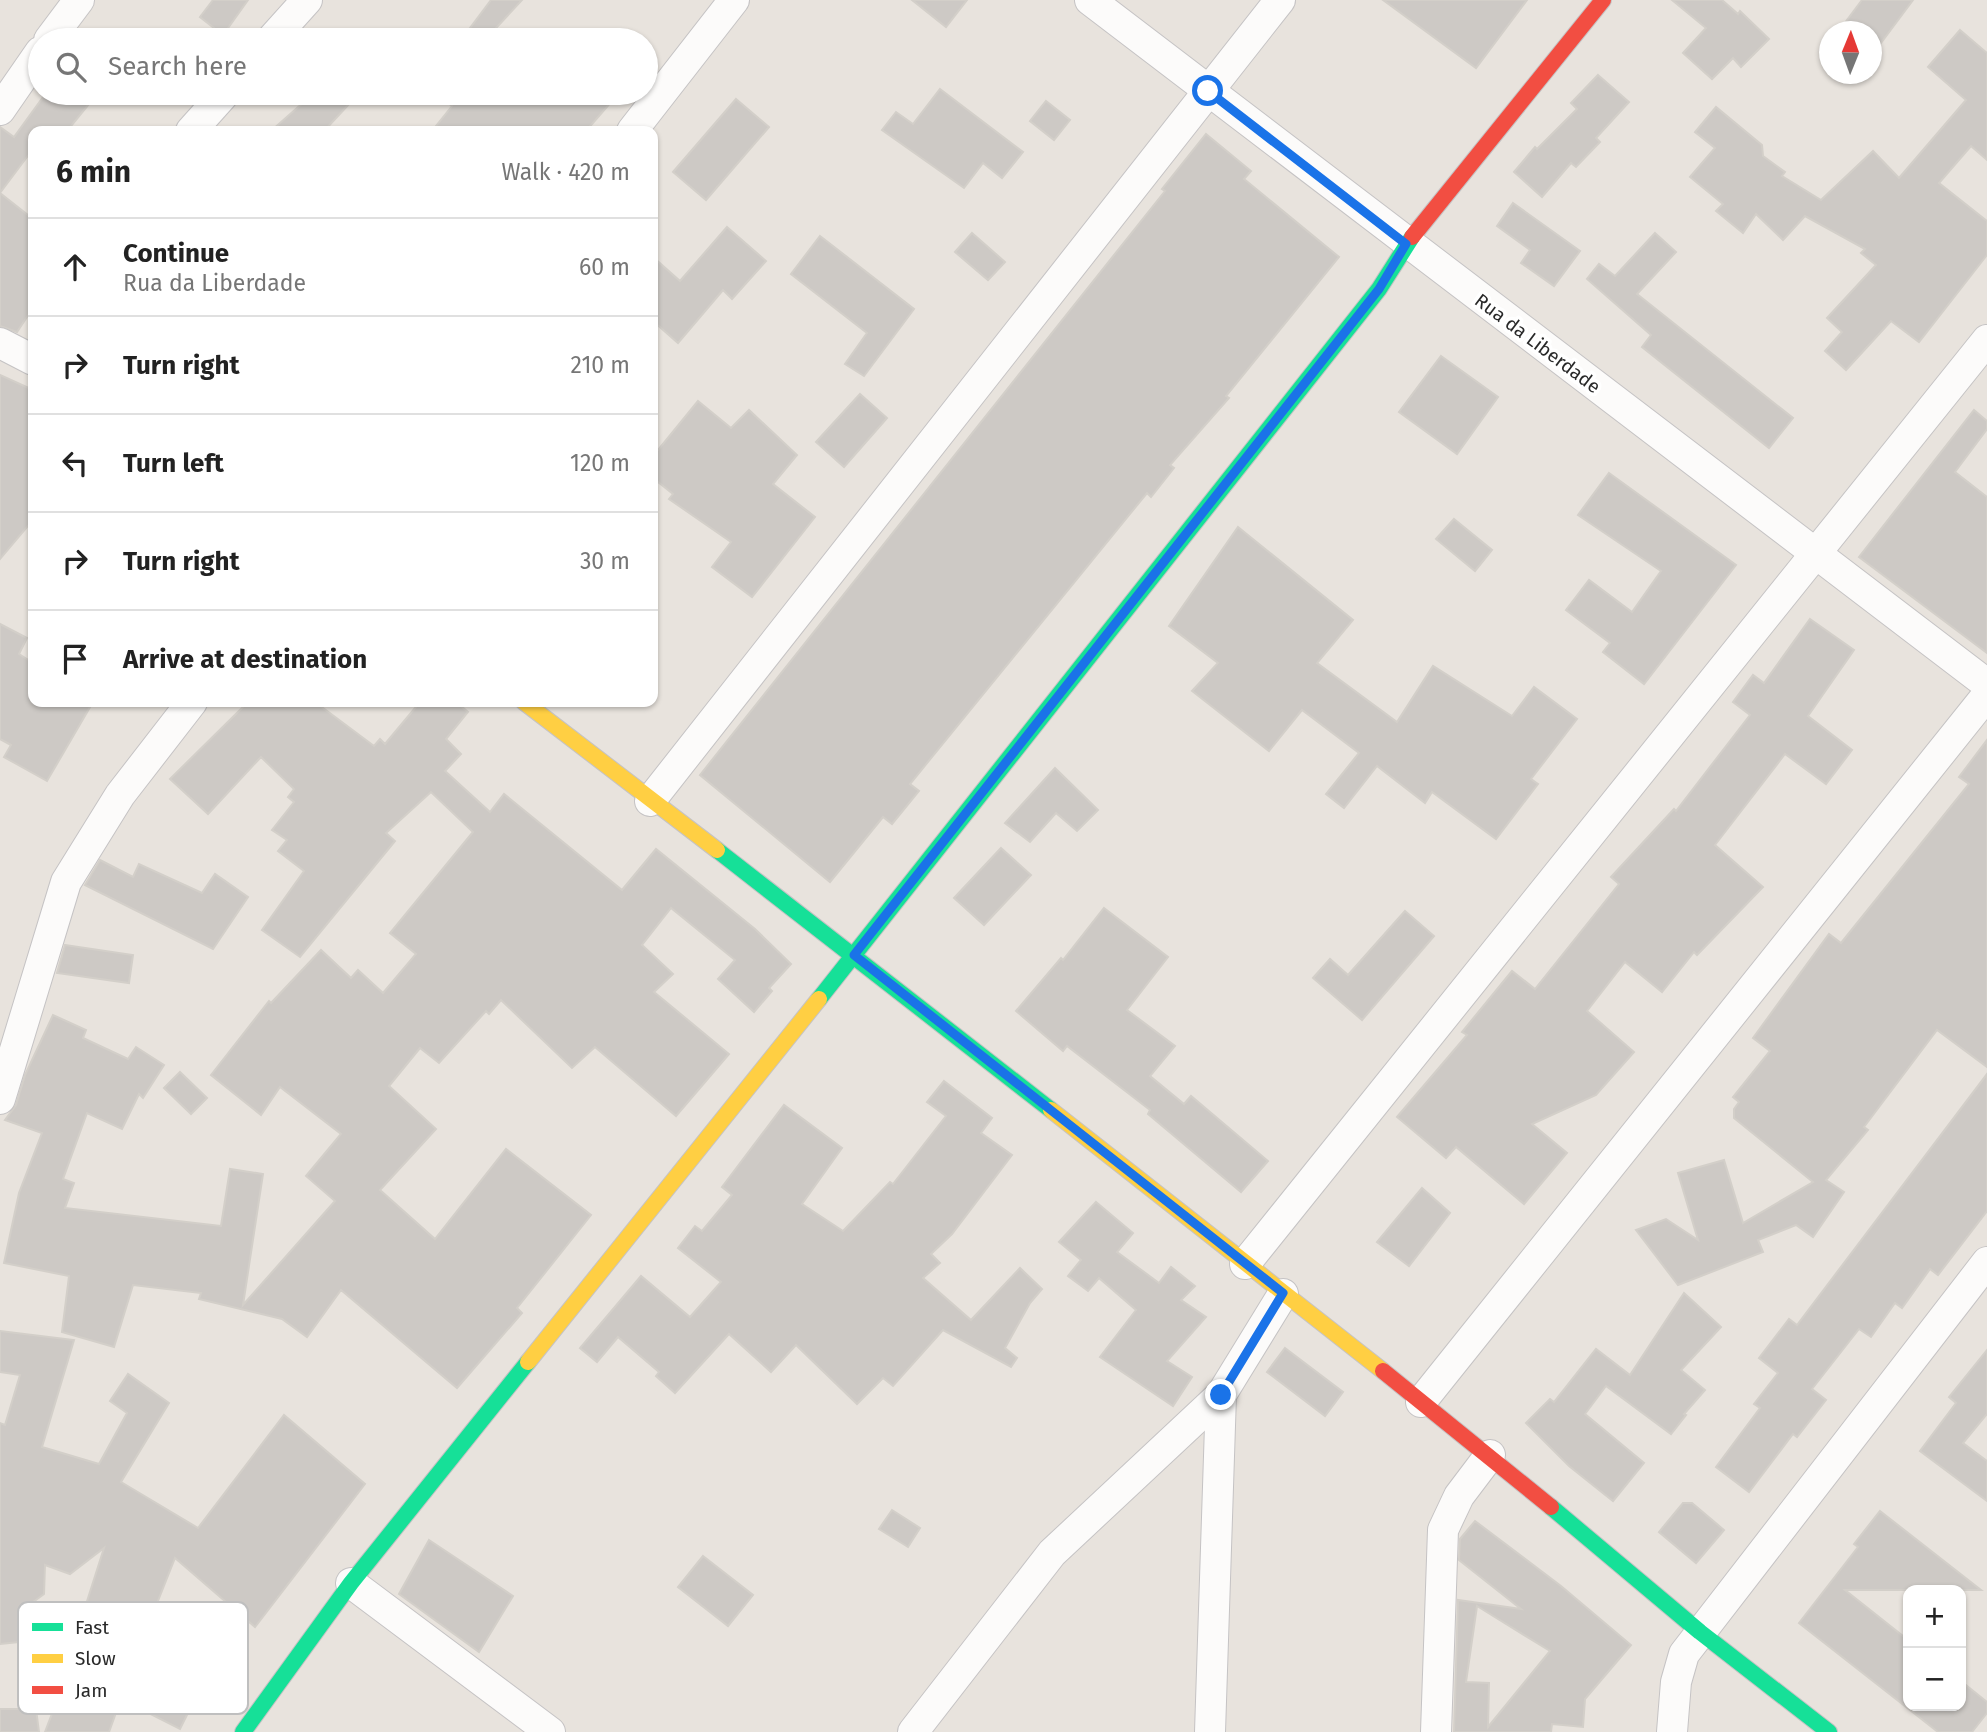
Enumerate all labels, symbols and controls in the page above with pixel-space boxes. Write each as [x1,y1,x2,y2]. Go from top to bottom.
north arrow [1819,21,1882,84]
search box [28,28,658,105]
icon: search [52,48,90,86]
text: Search here [108,51,247,82]
route start [1192,75,1223,106]
text: 6 min [56,154,131,190]
text: Walk · 420 m [501,158,630,186]
text: Continue [123,238,229,269]
icon: ahead [56,248,94,286]
text: 60 m [579,253,630,281]
text: Rua da Liberdade [123,269,306,297]
street label: Rua da Liberdade [1470,289,1605,398]
icon: right [56,346,94,384]
text: Turn right [123,350,240,381]
text: 210 m [571,351,630,379]
icon: left [56,444,94,482]
text: Turn left [123,448,224,479]
text: 120 m [570,449,630,477]
icon: right [56,542,94,580]
text: Turn right [123,546,240,577]
text: 30 m [580,547,630,575]
icon: arrive [56,640,94,678]
text: Arrive at destination [123,644,367,675]
route end [1205,1379,1236,1410]
map controls [1903,1585,1966,1711]
button: + [1903,1585,1966,1648]
legend [18,1602,248,1714]
text: Fast [75,1616,109,1639]
text: Slow [75,1647,116,1670]
button: − [1903,1648,1966,1711]
text: Jam [75,1679,107,1702]

